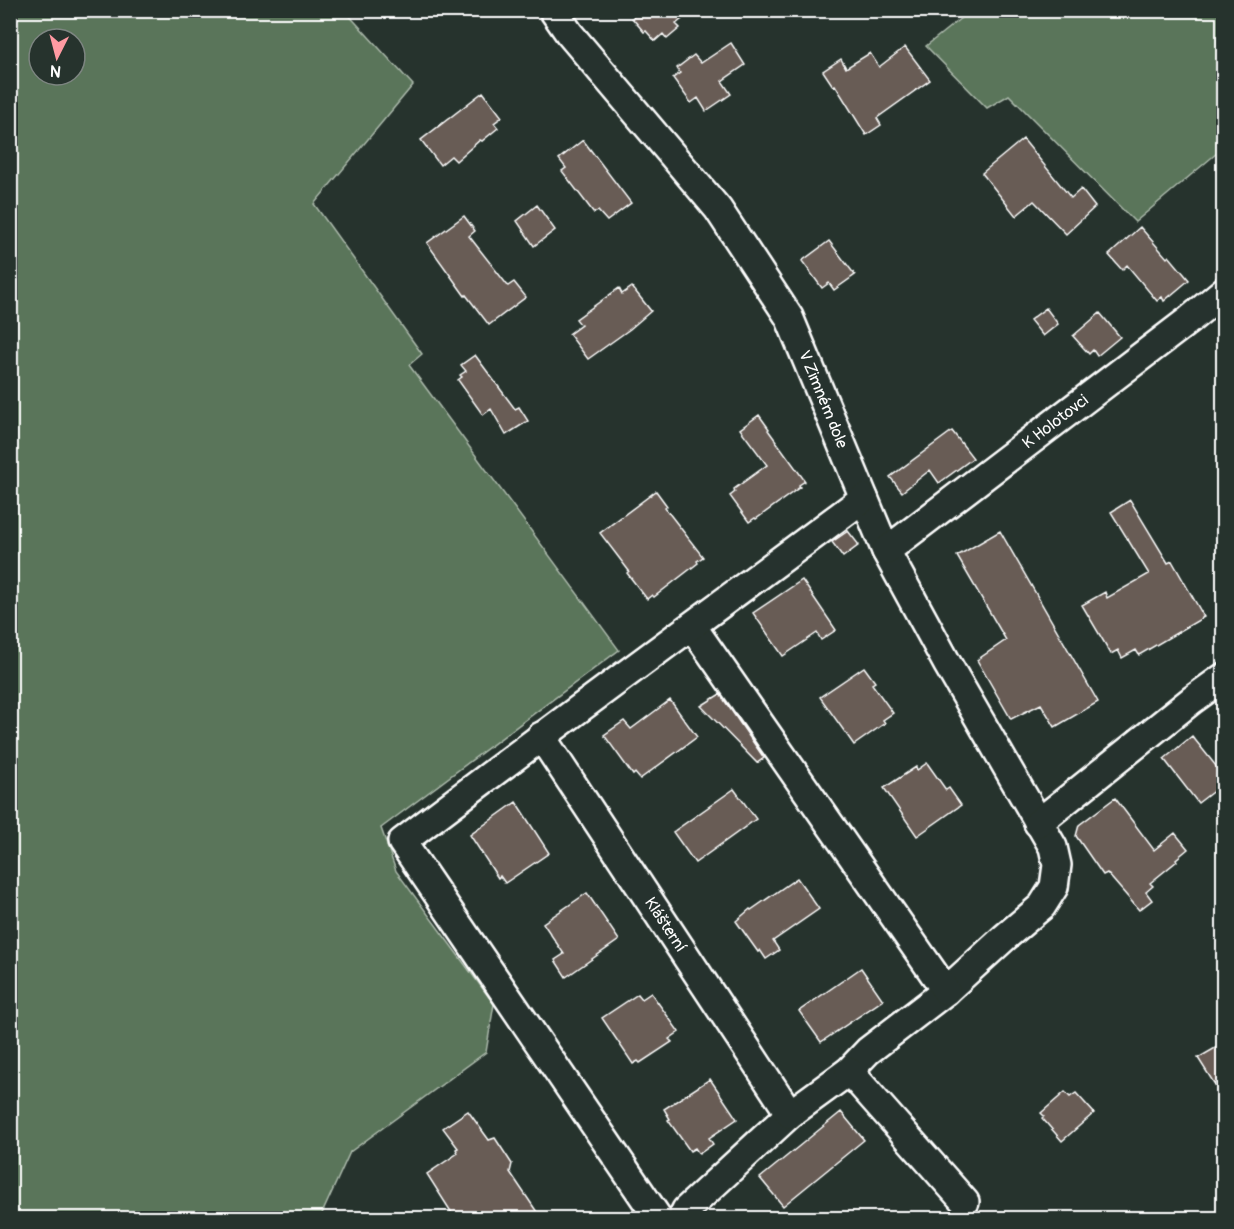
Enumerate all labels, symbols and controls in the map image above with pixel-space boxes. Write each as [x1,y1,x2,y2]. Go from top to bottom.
north arrow [27,27,87,87]
text: N [49,60,62,81]
street label: V Zimném dole [794,348,852,451]
street label: K Holotovci [1018,390,1092,453]
street label: Klášterní [640,893,691,956]

